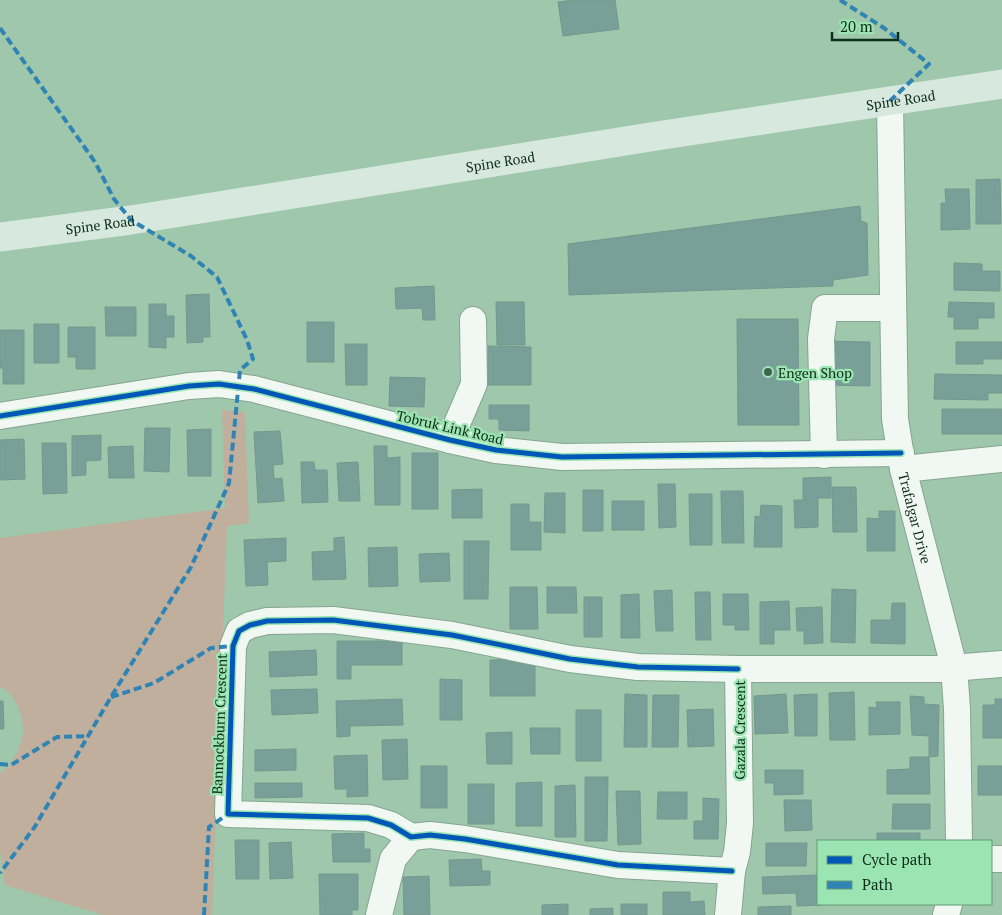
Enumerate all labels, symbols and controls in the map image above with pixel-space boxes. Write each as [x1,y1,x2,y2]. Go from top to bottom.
scale bar [832,10,898,42]
text: 20 m [840,16,873,36]
street label: Spine Road [865,85,937,114]
street label: Spine Road [464,146,536,176]
street label: Spine Road [64,210,136,238]
place label: Engen Shop [778,363,852,382]
marker: Engen Shop [762,366,774,378]
street label: Tobruk Link Road [395,405,506,449]
street label: Trafalgar Drive [895,470,936,565]
street label: Bannockburn Crescent [207,652,231,795]
street label: Gazala Crescent [730,679,749,780]
legend [817,840,992,905]
text: Cycle path [862,849,932,869]
text: Path [862,874,893,894]

